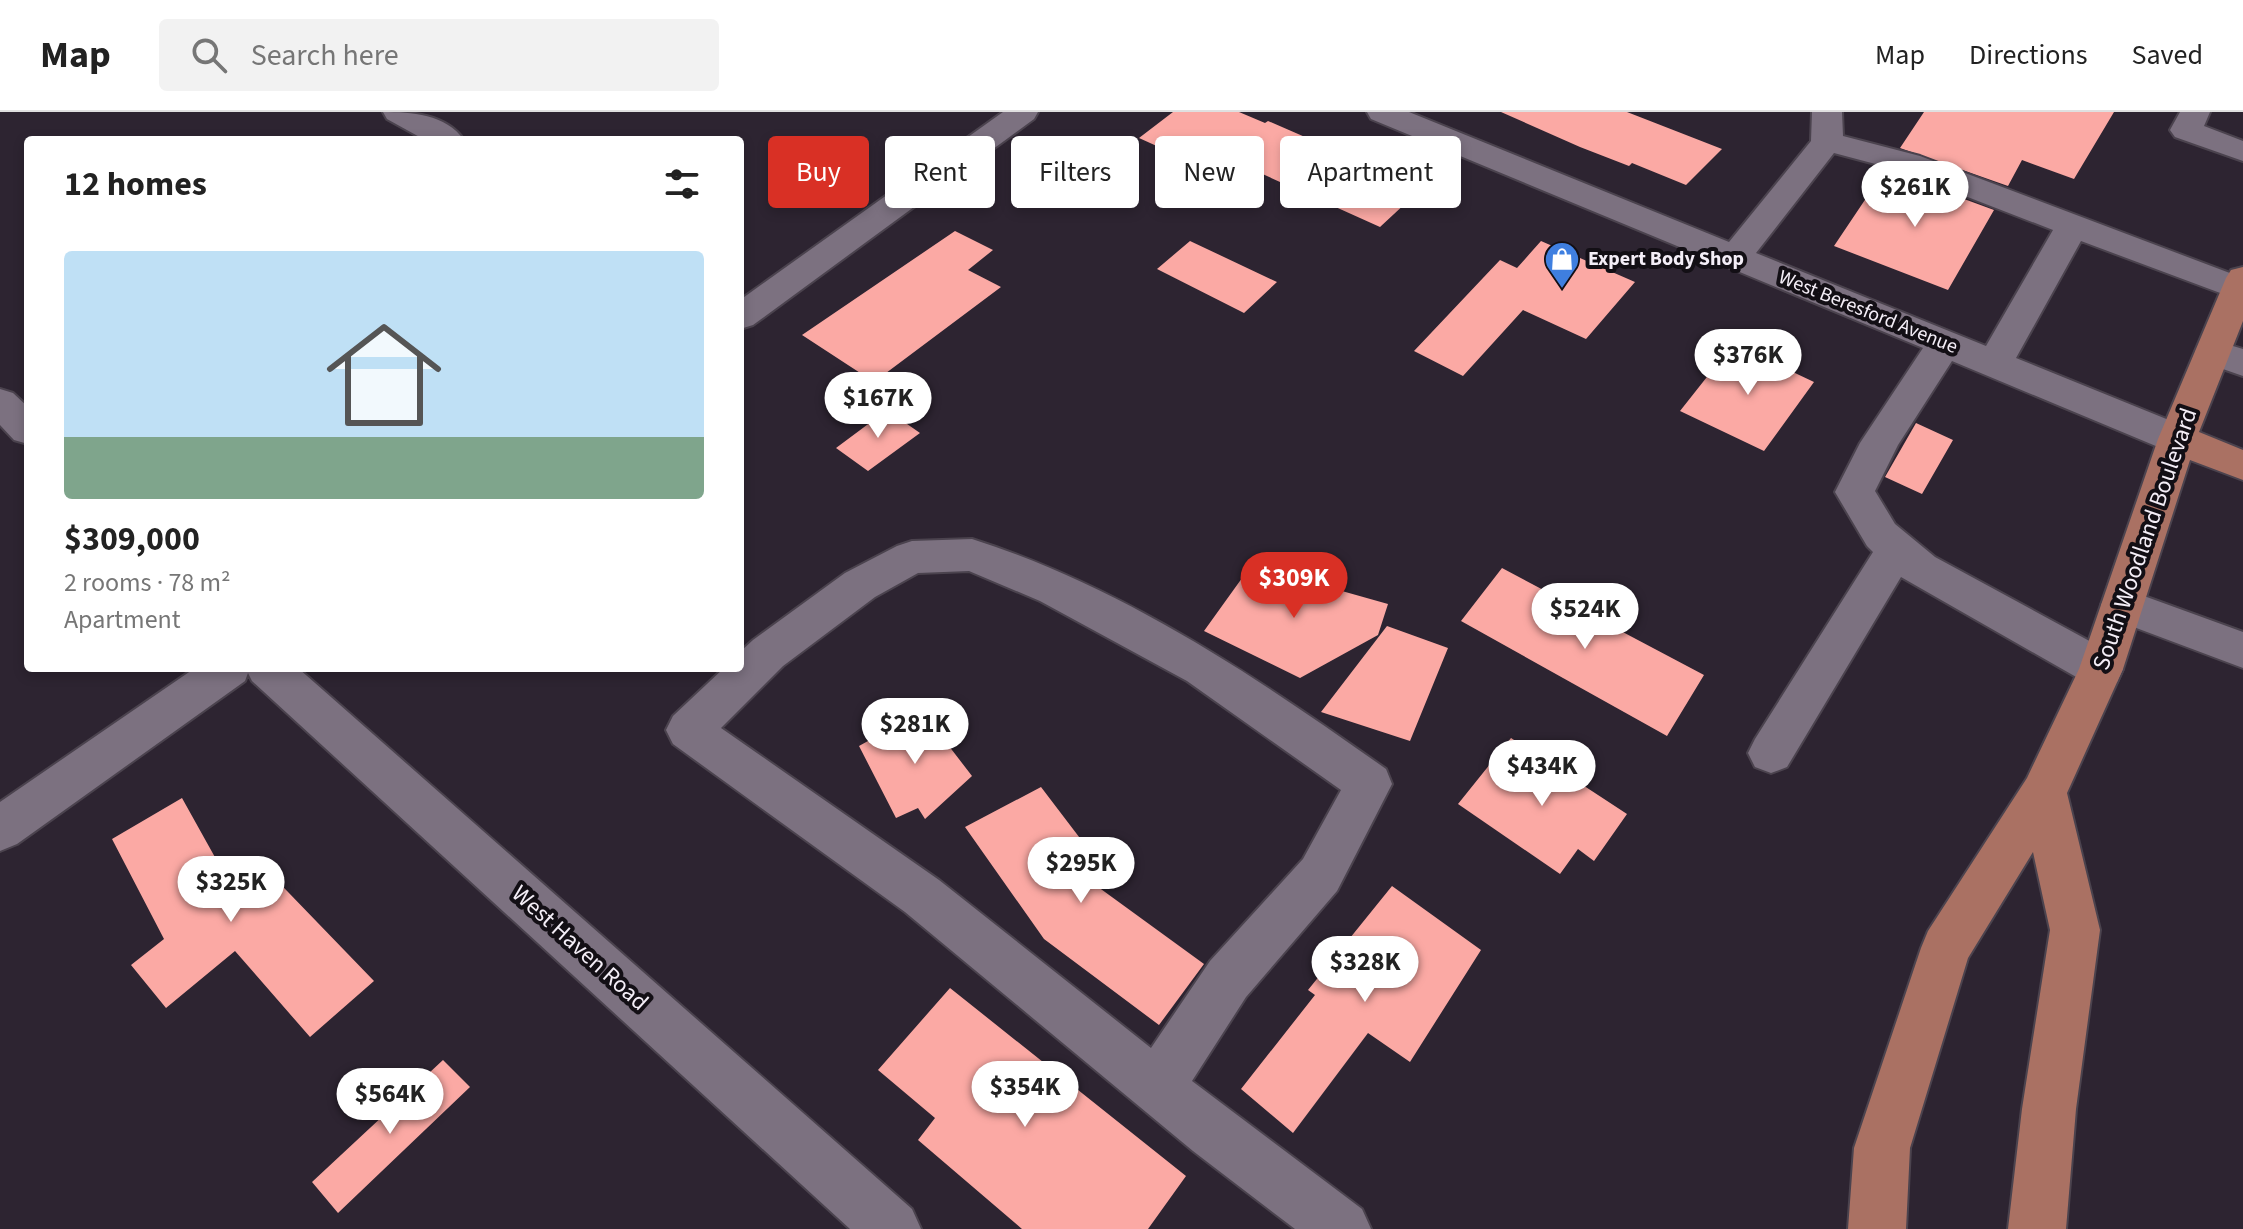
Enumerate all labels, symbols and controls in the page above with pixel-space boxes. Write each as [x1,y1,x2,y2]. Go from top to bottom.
search box [159,19,719,91]
text: Map [40,28,111,82]
icon: search [187,33,231,77]
text: Search here [251,34,399,77]
text: Map [1875,35,1925,75]
text: Directions [1969,35,2088,75]
text: Saved [2132,35,2203,75]
chip: Buy [768,136,869,208]
chip: Rent [885,136,995,208]
chip: Filters [1011,136,1139,208]
chip: New [1155,136,1264,208]
chip: Apartment [1280,136,1461,208]
text: 12 homes [64,160,207,209]
pin: $261K [1859,161,1971,229]
icon: filters [660,162,704,206]
text: $261K [1880,168,1950,205]
shop icon: Expert Body Shop [1543,240,1581,290]
place label: Expert Body Shop [1588,245,1744,273]
street label: West Beresford Avenue [1774,263,1962,361]
icon: home [312,303,456,447]
pin: $376K [1692,329,1804,397]
text: $376K [1713,336,1783,373]
pin: $167K [822,372,934,440]
text: $167K [843,379,913,416]
street label: South Woodland Boulevard [2084,403,2206,675]
text: $309,000 [64,515,200,564]
pin: $309K [1238,552,1350,620]
text: $309K [1259,559,1329,596]
text: 2 rooms · 78 m² [64,564,231,601]
pin: $524K [1529,583,1641,651]
text: $524K [1550,590,1620,627]
text: Apartment [64,601,181,638]
pin: $281K [859,698,971,766]
text: $281K [880,705,950,742]
pin: $434K [1486,740,1598,808]
text: $434K [1507,747,1577,784]
pin: $295K [1025,837,1137,905]
text: $295K [1046,844,1116,881]
pin: $325K [175,856,287,924]
text: $325K [196,863,266,900]
street label: West Haven Road [504,877,656,1019]
pin: $328K [1309,936,1421,1004]
text: $328K [1330,943,1400,980]
pin: $354K [969,1061,1081,1129]
pin: $564K [334,1068,446,1136]
text: $354K [990,1068,1060,1105]
text: $564K [355,1075,425,1112]

